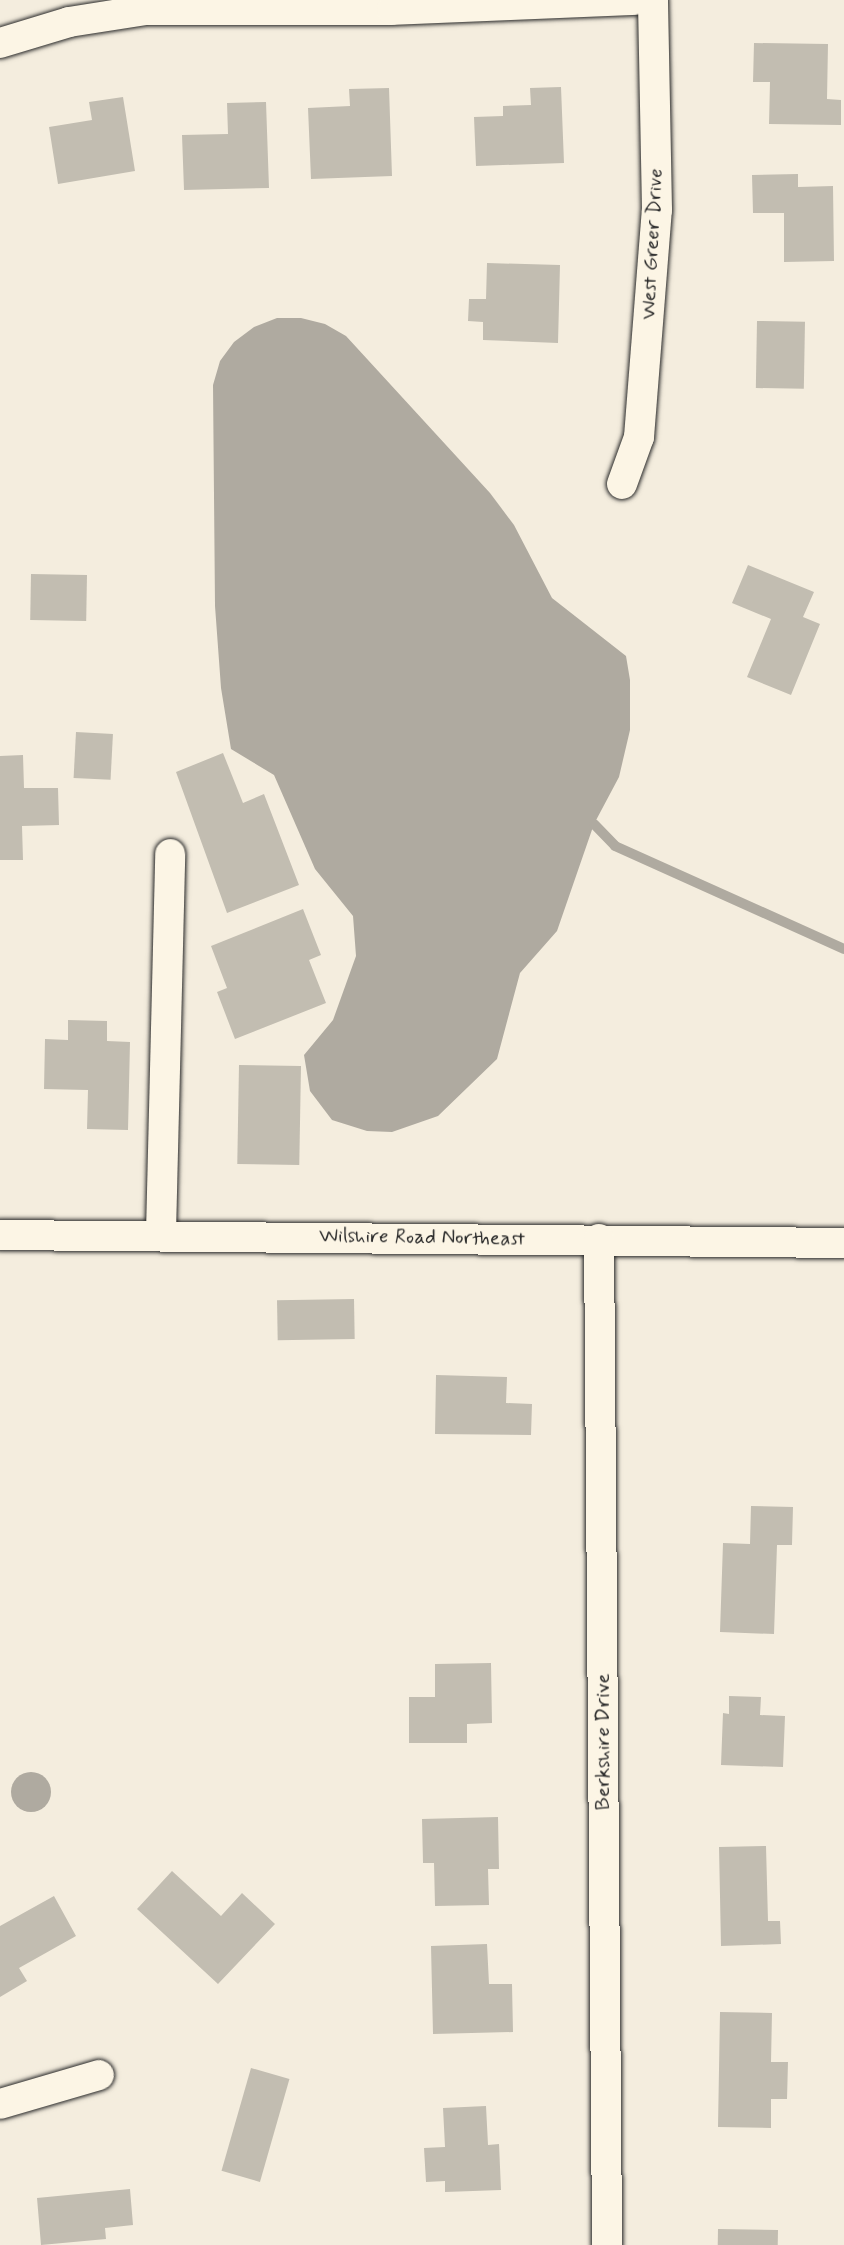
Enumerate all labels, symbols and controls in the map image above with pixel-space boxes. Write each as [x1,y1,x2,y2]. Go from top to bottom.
street label: West Greer Drive [635,168,669,320]
street label: Wilshire Road Northeast [318,1223,526,1251]
street label: Berkshire Drive [590,1674,616,1810]

